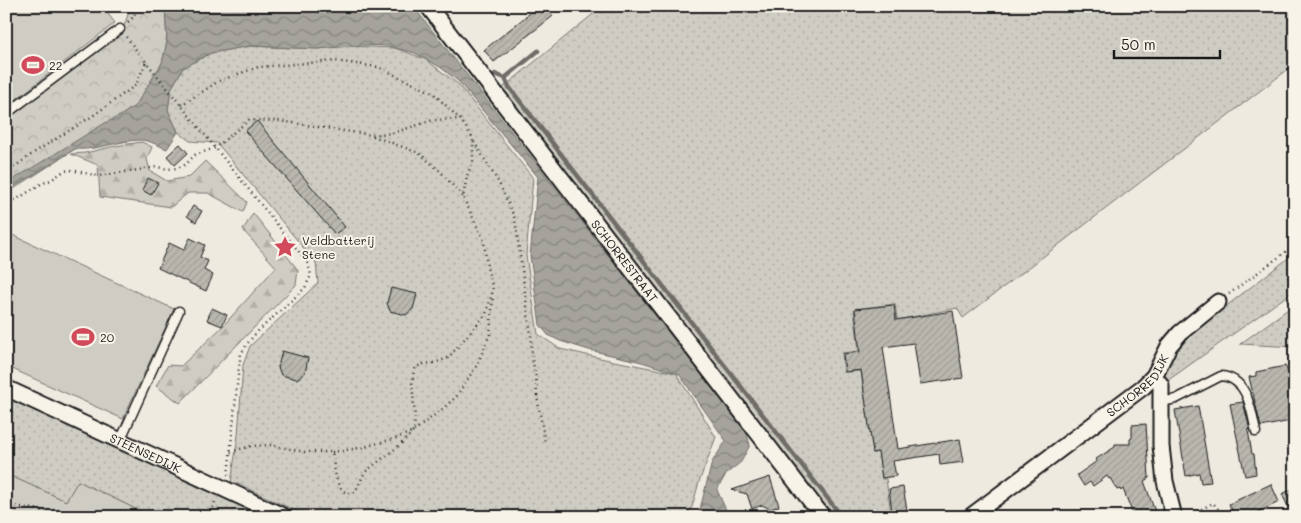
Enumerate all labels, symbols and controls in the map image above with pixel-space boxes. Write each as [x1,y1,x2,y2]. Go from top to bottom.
scale bar [1114,28,1220,60]
text: 50 m [1121,34,1156,54]
sports icon: 22 [20,52,46,78]
place label: 22 [49,57,62,73]
street label: SCHORRESTRAAT [588,216,662,306]
place label: Veldbatterij Stene [302,232,375,262]
place icon: Veldbatterij Stene [272,234,298,260]
sports icon: 20 [70,324,96,350]
place label: 20 [100,329,115,345]
street label: SCHORREDIJK [1103,351,1172,420]
street label: STEENSEDIJK [107,429,185,476]

